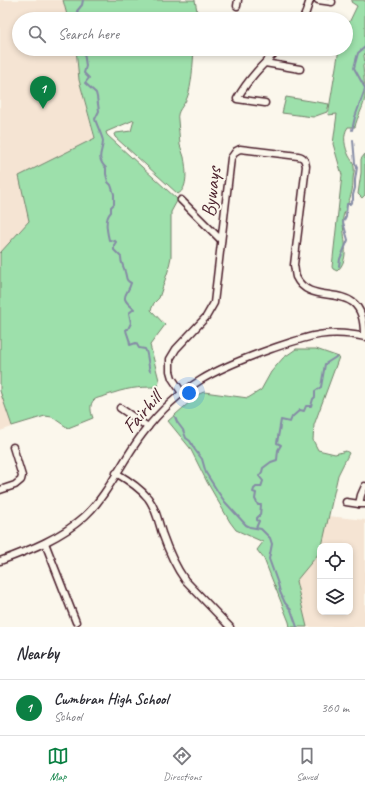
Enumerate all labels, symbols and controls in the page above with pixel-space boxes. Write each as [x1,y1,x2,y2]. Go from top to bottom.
search box [12,12,353,56]
icon: search [26,23,48,45]
text: Search here [58,25,119,44]
pin: 1 [30,76,56,109]
street label: Byways [196,164,227,218]
street label: Fairhill [117,383,169,438]
your location [179,383,199,403]
map controls [317,543,353,615]
button: locate [317,543,353,579]
button: layers [317,579,353,615]
text: Nearby [16,643,59,664]
text: Cwmbran High School [54,690,168,709]
text: 1 [26,700,32,716]
text: 360 m [321,700,349,716]
text: School [54,709,82,725]
tab: Map [47,745,69,783]
tab: Directions [163,745,202,783]
tab: Saved [296,745,318,783]

